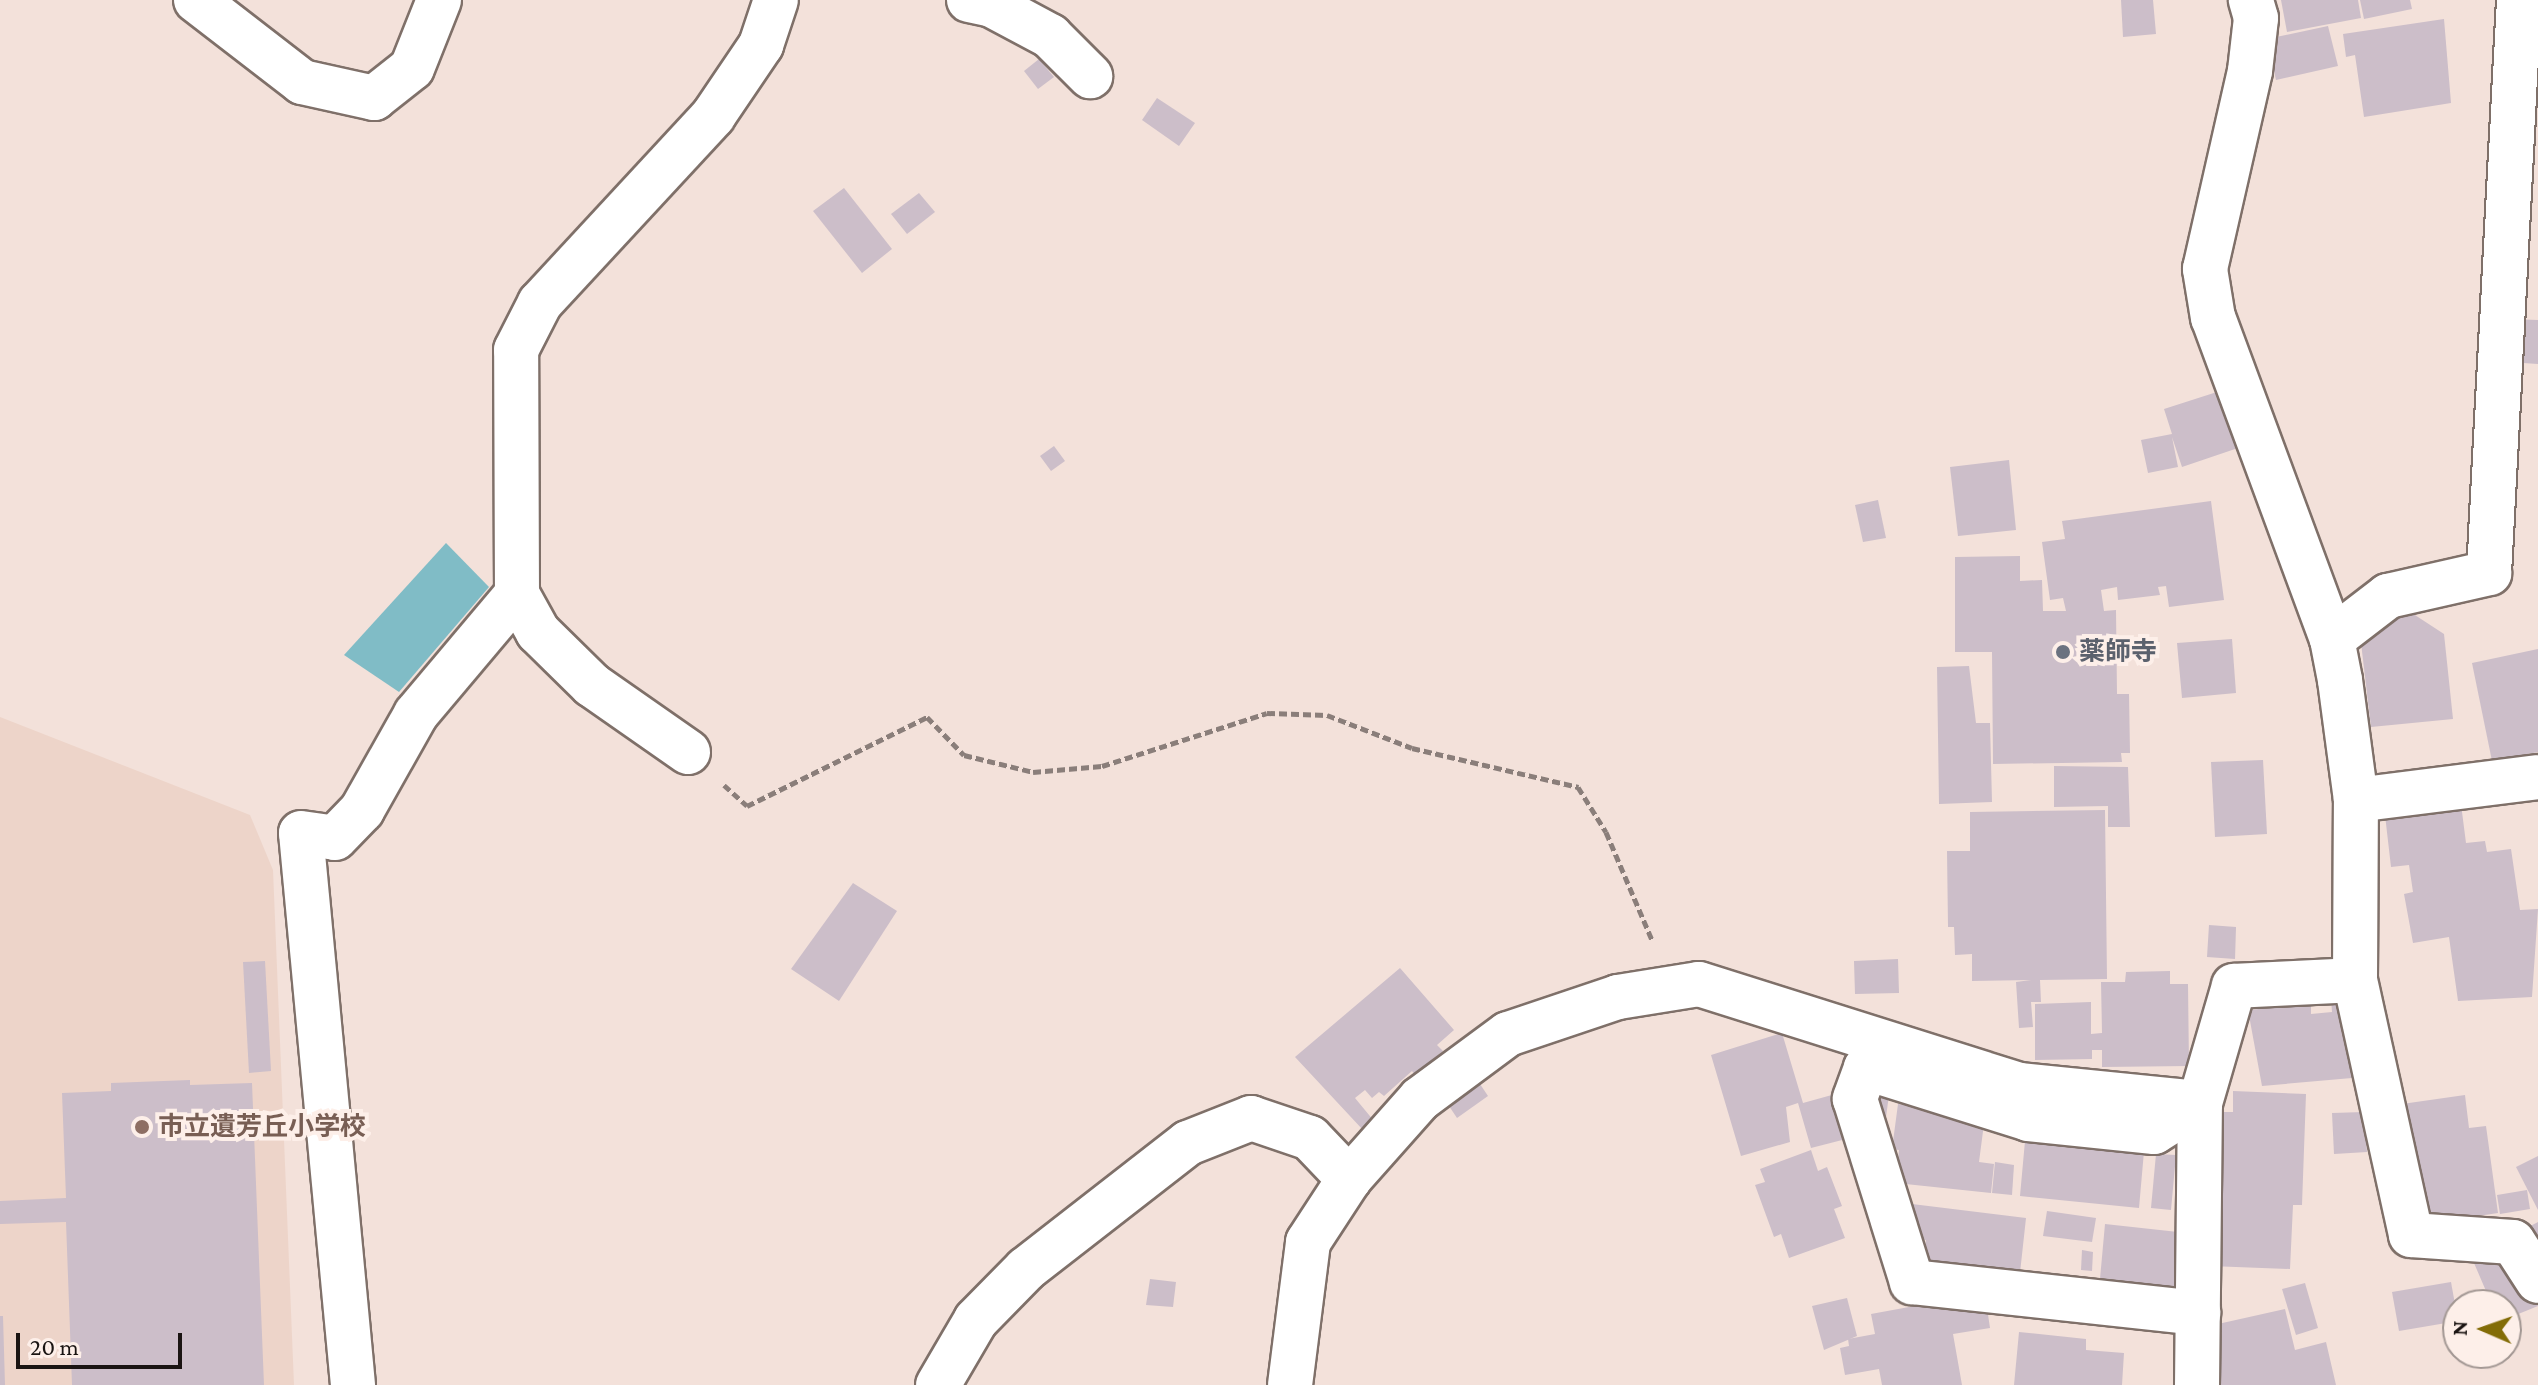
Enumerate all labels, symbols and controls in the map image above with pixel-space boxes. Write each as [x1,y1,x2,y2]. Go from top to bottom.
place label: 薬師寺 [2079,636,2157,668]
marker: 薬師寺 [2054,643,2072,661]
place label: 市立遺芳丘小学校 [158,1111,366,1143]
marker: 市立遺芳丘小学校 [133,1118,151,1136]
north arrow [2442,1289,2522,1369]
scale bar [20,1317,186,1367]
text: N [2447,1320,2472,1336]
text: 20 m [30,1333,79,1360]

